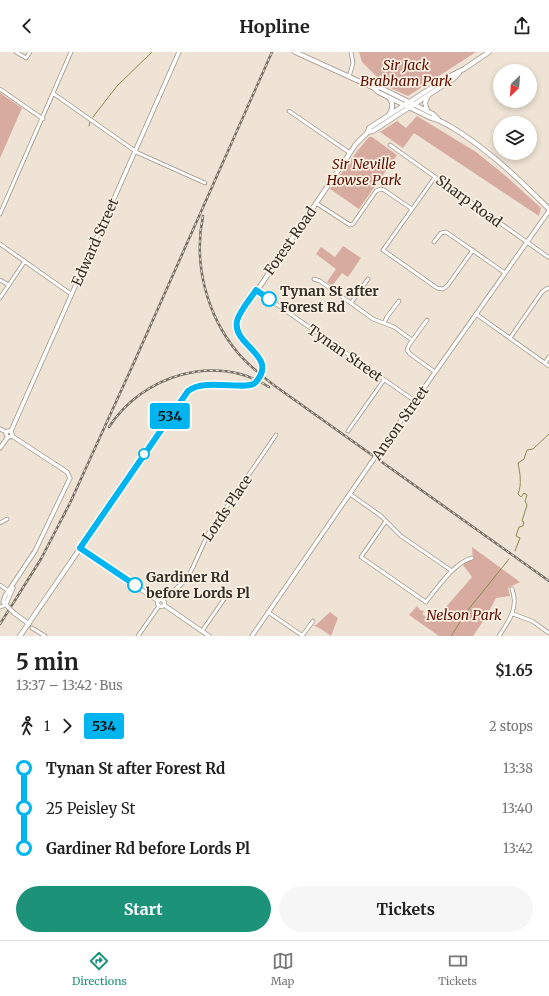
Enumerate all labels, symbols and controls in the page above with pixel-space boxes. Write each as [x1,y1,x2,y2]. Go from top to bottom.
icon: back [16,15,38,37]
text: Hopline [239,15,310,38]
icon: share [511,15,533,37]
park label: Sir Jack Brabham Park [360,56,452,90]
north arrow [493,64,537,108]
map controls [493,64,537,160]
button: layers [493,116,537,160]
park label: Sir Neville Howse Park [326,155,402,189]
street label: Sharp Road [432,171,506,231]
street label: Edward Street [68,195,123,289]
street label: Forest Road [260,203,320,279]
place label: Tynan St after Forest Rd [280,282,379,316]
marker: Tynan St after Forest Rd [261,291,277,307]
street label: Tynan Street [304,321,386,386]
street label: Anson Street [367,382,433,465]
line badge: 534 [147,403,193,429]
text: 534 [158,407,182,425]
unlabelled marker [138,448,150,460]
street label: Lords Place [198,471,256,545]
place label: Gardiner Rd before Lords Pl [146,568,250,602]
marker: Gardiner Rd before Lords Pl [127,577,143,593]
park label: Nelson Park [426,606,502,624]
text: 5 min [16,648,79,676]
text: $1.65 [495,661,533,680]
text: 13:37 – 13:42 · Bus [16,677,123,694]
icon: walk [16,715,38,737]
icon: forward [56,715,78,737]
text: 534 [92,717,116,735]
text: 1 [44,718,50,735]
text: 2 stops [489,718,533,735]
text: Tynan St after Forest Rd [46,759,225,778]
text: 13:38 [503,760,533,777]
text: 25 Peisley St [46,799,135,818]
text: 13:40 [502,800,533,817]
text: Gardiner Rd before Lords Pl [46,839,250,858]
text: 13:42 [503,840,533,857]
button: Start [16,886,271,932]
button: Tickets [279,886,533,932]
tab: Directions [72,950,127,988]
tab: Map [271,950,294,988]
tab: Tickets [438,950,477,988]

